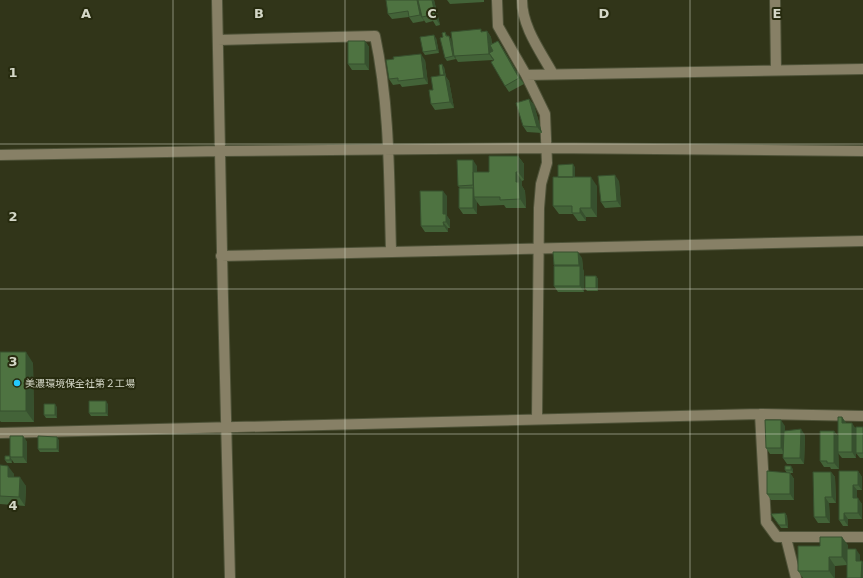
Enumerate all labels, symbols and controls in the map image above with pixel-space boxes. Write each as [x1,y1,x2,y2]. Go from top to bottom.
text: A [81,6,91,21]
text: B [254,6,264,21]
text: C [427,6,437,21]
text: D [599,6,610,21]
text: E [773,6,781,21]
text: 1 [8,65,18,80]
text: 2 [8,209,18,224]
text: 3 [8,354,18,369]
marker: 美濃環境保全社第２工場 [12,378,22,388]
place label: 美濃環境保全社第２工場 [25,378,135,389]
text: 4 [8,498,18,513]

